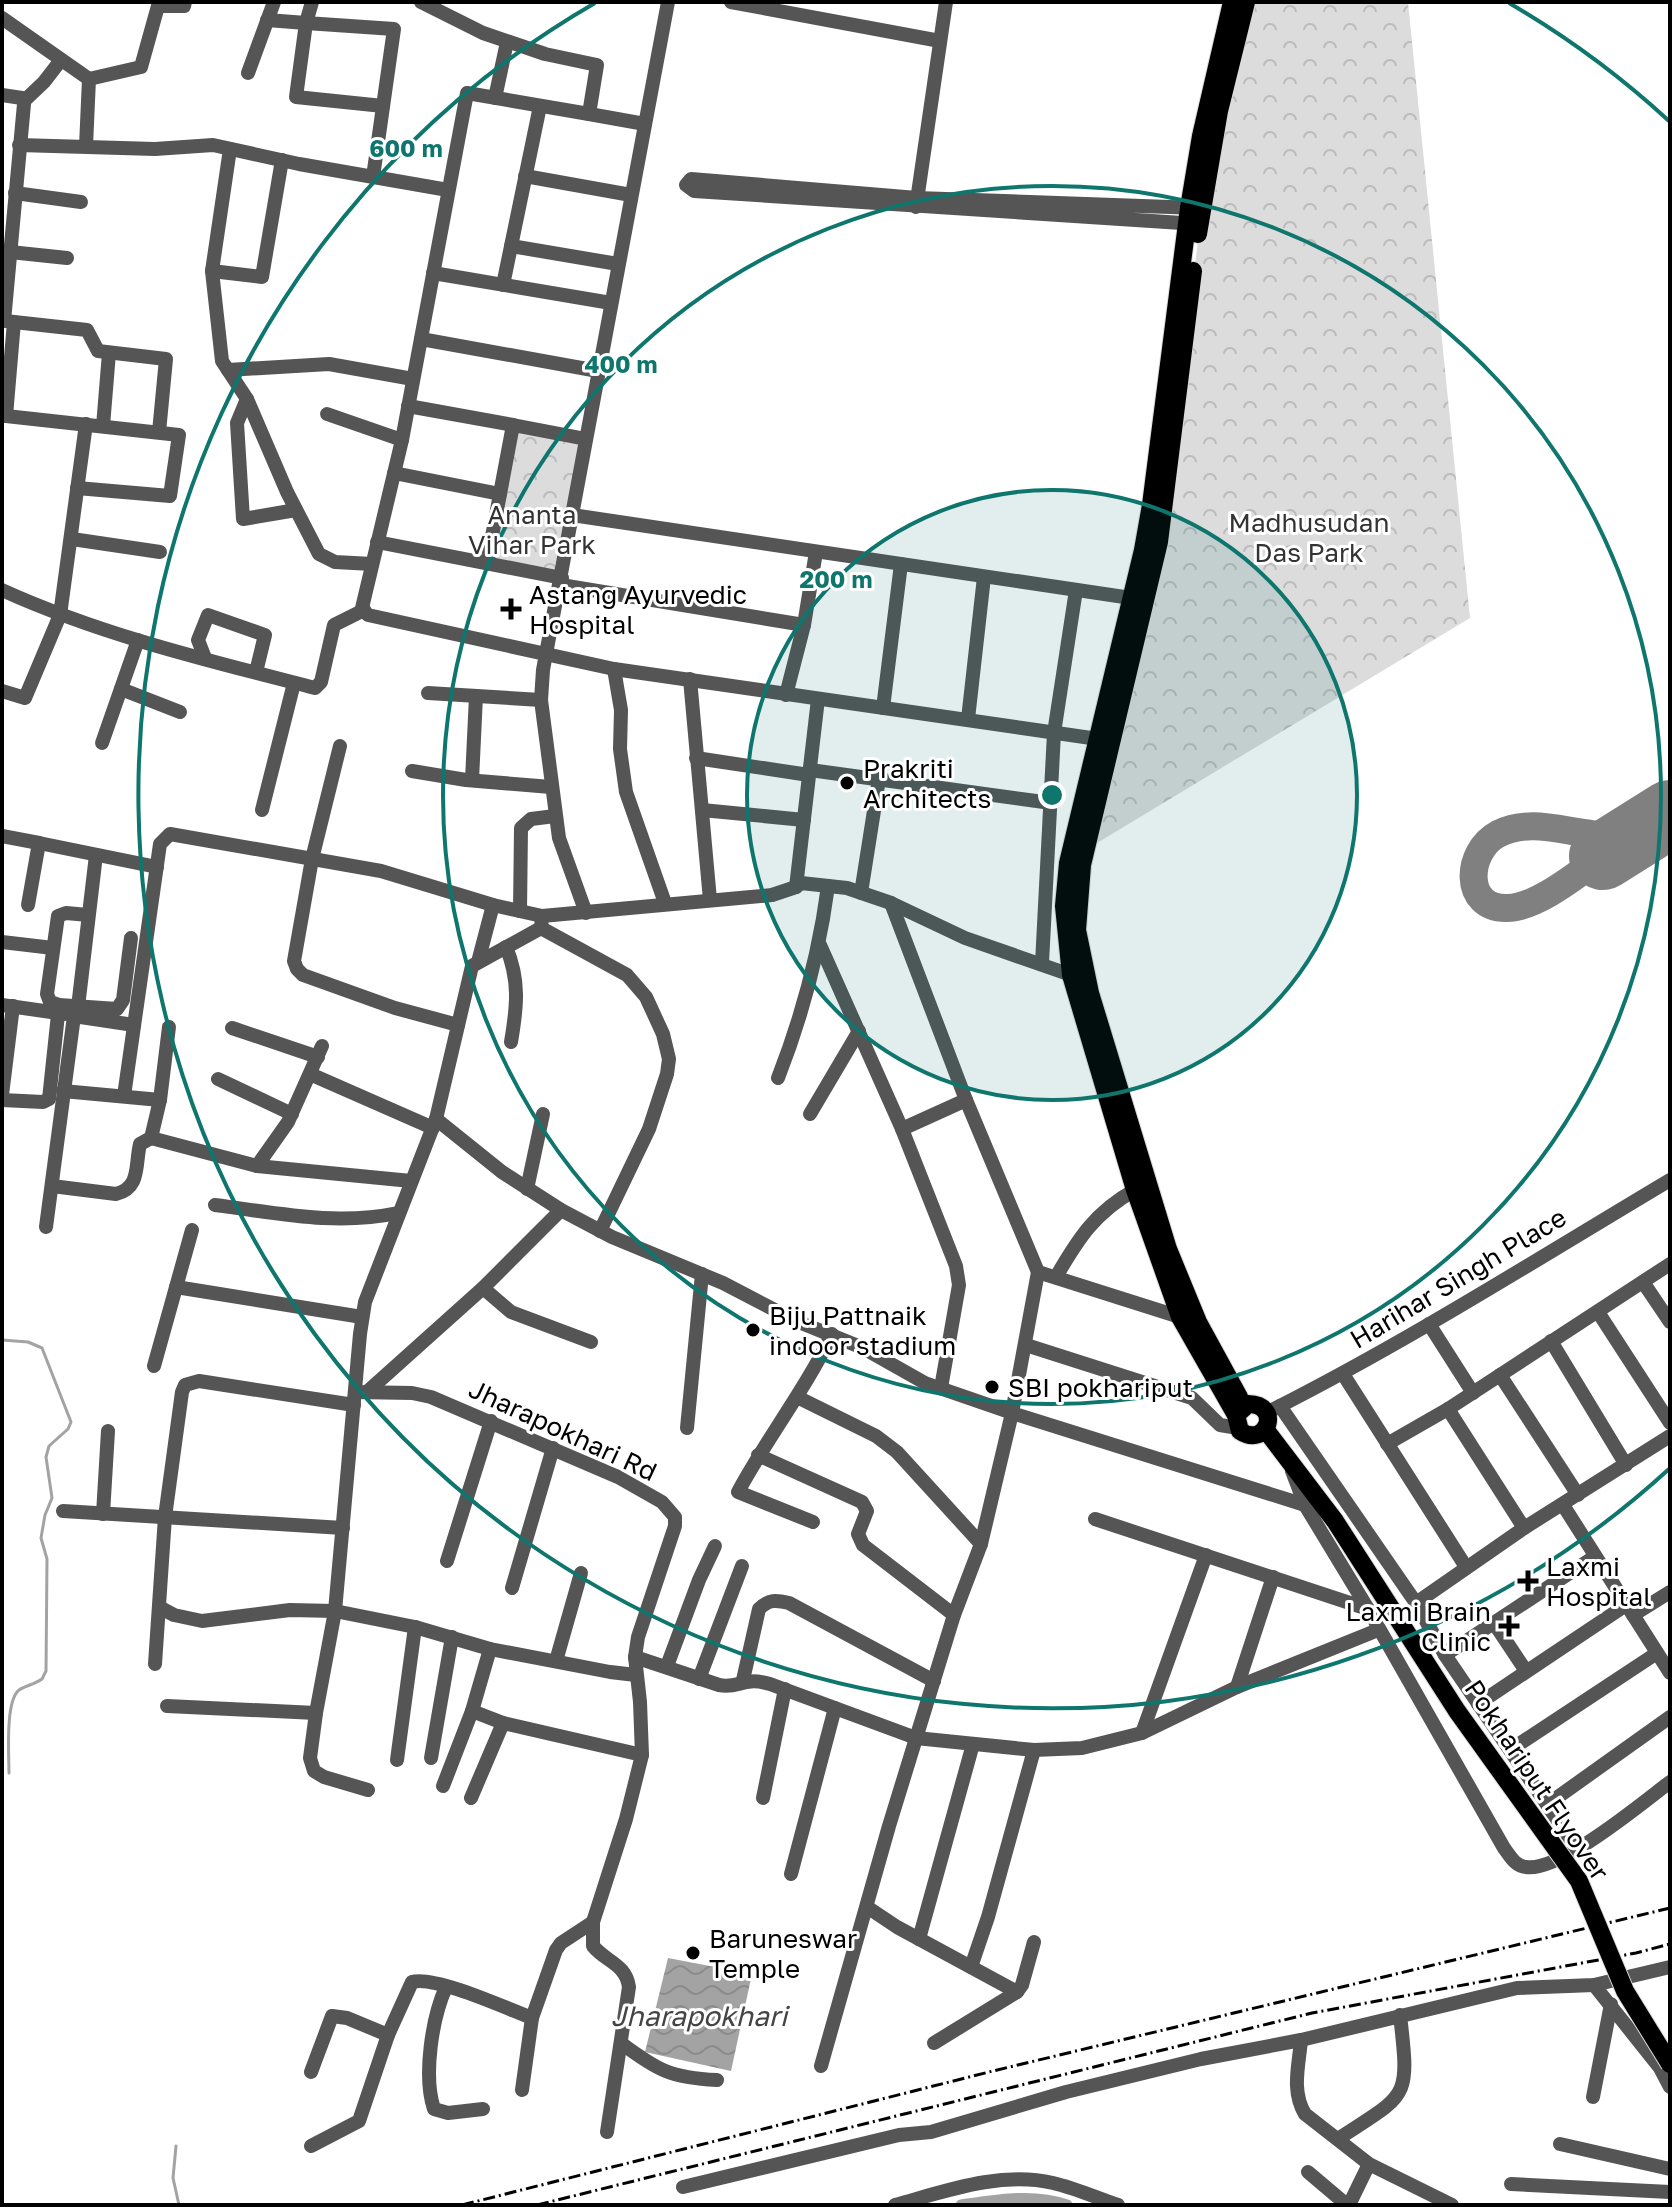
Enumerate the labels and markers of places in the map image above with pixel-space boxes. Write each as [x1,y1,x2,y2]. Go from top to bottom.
place label: Astang Ayurvedic Hospital [529,579,747,640]
marker: Astang Ayurvedic Hospital [500,598,522,620]
place label: Prakriti Architects [863,753,991,814]
marker: Prakriti Architects [838,774,856,792]
centre of rings [1038,781,1066,809]
place label: Biju Pattnaik indoor stadium [769,1300,956,1361]
marker: Biju Pattnaik indoor stadium [744,1321,762,1339]
place label: SBI pokhariput [1008,1372,1193,1403]
marker: SBI pokhariput [983,1378,1001,1396]
place label: Laxmi Hospital [1546,1551,1652,1612]
marker: Laxmi Hospital [1517,1570,1539,1592]
place label: Laxmi Brain Clinic [1346,1596,1491,1657]
marker: Laxmi Brain Clinic [1498,1615,1520,1637]
place label: Baruneswar Temple [709,1923,857,1984]
marker: Baruneswar Temple [684,1944,702,1962]

